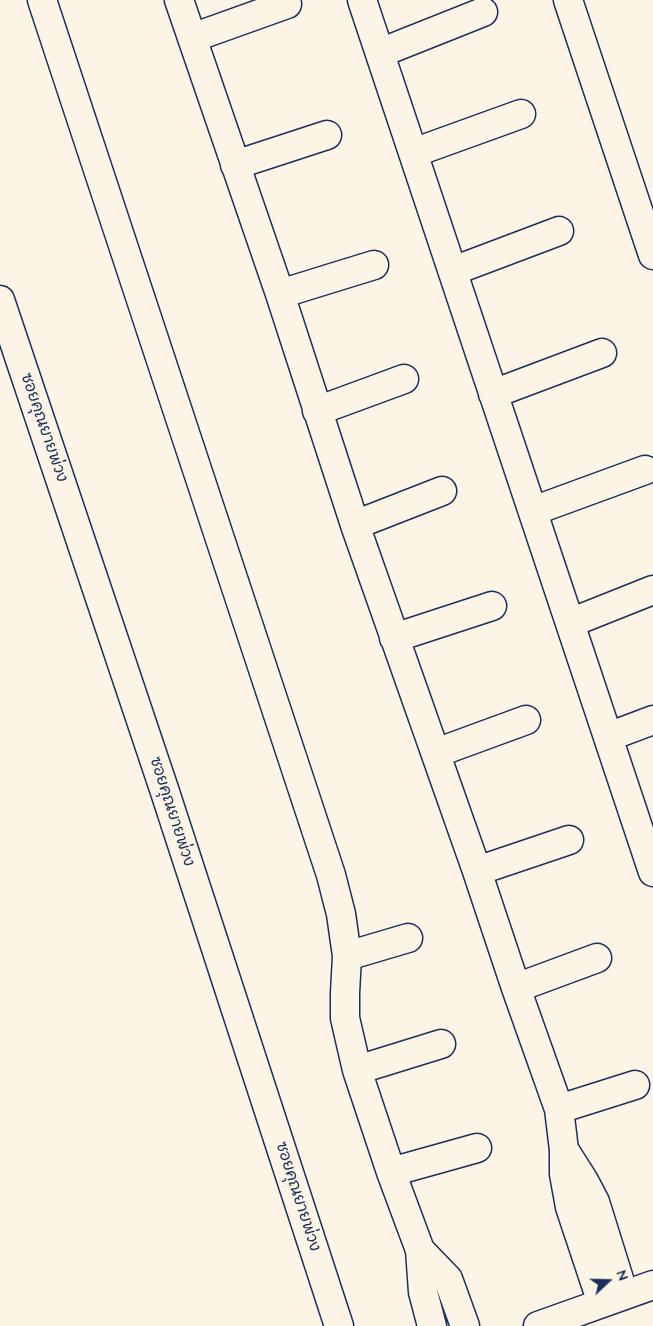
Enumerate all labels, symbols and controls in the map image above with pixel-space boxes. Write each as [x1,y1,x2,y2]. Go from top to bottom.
street label: ซอยคุณยายพ่วง [15,371,71,485]
street label: ซอยคุณยายพ่วง [144,755,198,869]
street label: ซอยคุณยายพ่วง [270,1140,324,1254]
north arrow [583,1256,633,1306]
text: N [611,1268,633,1283]

